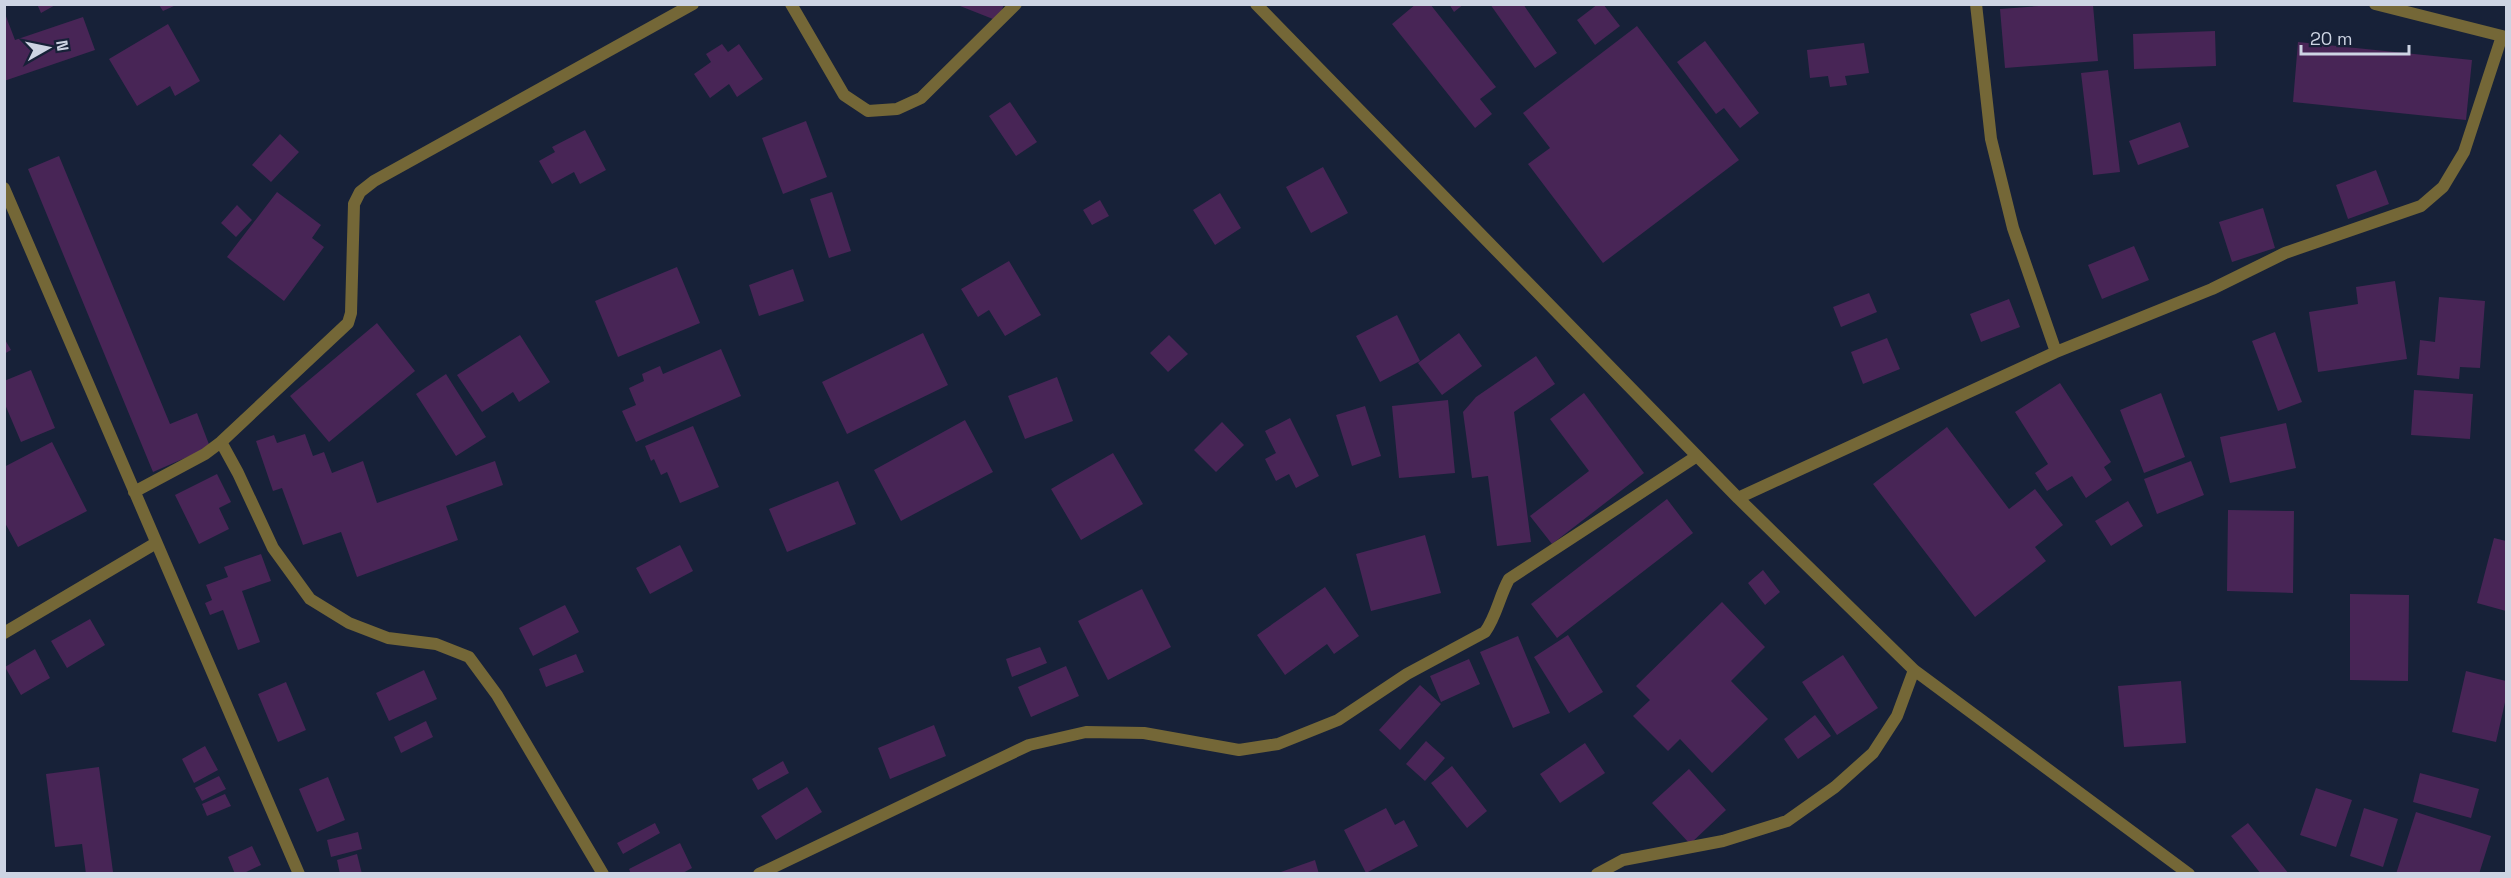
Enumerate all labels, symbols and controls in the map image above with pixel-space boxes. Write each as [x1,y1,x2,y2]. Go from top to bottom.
north arrow [18,18,78,78]
scale bar [2301,18,2409,56]
text: 20 m [2310,27,2353,50]
text: N [51,39,74,53]

